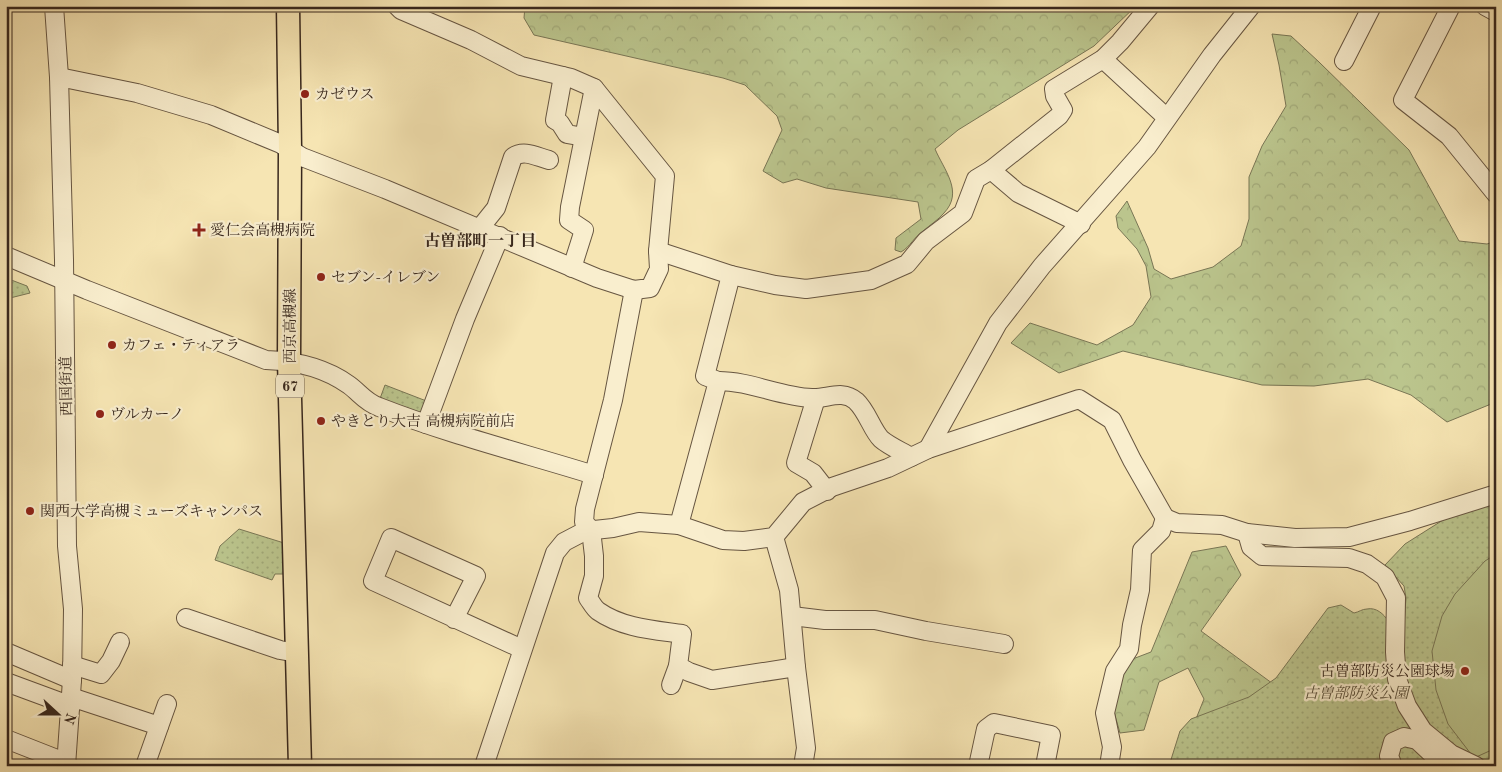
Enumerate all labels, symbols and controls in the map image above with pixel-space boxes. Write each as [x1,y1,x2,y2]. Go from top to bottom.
place label: カゼウス [315,87,375,103]
marker: カゼウス [299,88,311,100]
place label: 愛仁会高槻病院 [210,222,315,239]
marker: 愛仁会高槻病院 [192,223,206,237]
district label: 古曽部町一丁目 [424,232,536,250]
place label: セブン-イレブン [331,269,440,286]
marker: セブン-イレブン [315,271,327,283]
street label: 西京高槻線 [282,288,299,364]
place label: カフェ・ティアラ [122,338,240,354]
marker: カフェ・ティアラ [106,339,118,351]
street label: 西国街道 [57,356,76,416]
road number: 67 [276,374,304,398]
place label: ヴルカーノ [110,406,184,423]
marker: ヴルカーノ [94,408,106,420]
place label: やきとり大吉 高槻病院前店 [331,413,515,430]
marker: やきとり大吉 高槻病院前店 [315,415,327,427]
place label: 関西大学高槻ミューズキャンパス [40,503,263,520]
marker: 関西大学高槻ミューズキャンパス [24,505,36,517]
place label: 古曽部防災公園球場 [1320,663,1455,680]
marker: 古曽部防災公園球場 [1459,665,1471,677]
park label: 古曽部防災公園 [1303,685,1411,702]
north arrow [32,690,82,740]
text: N [61,711,78,726]

